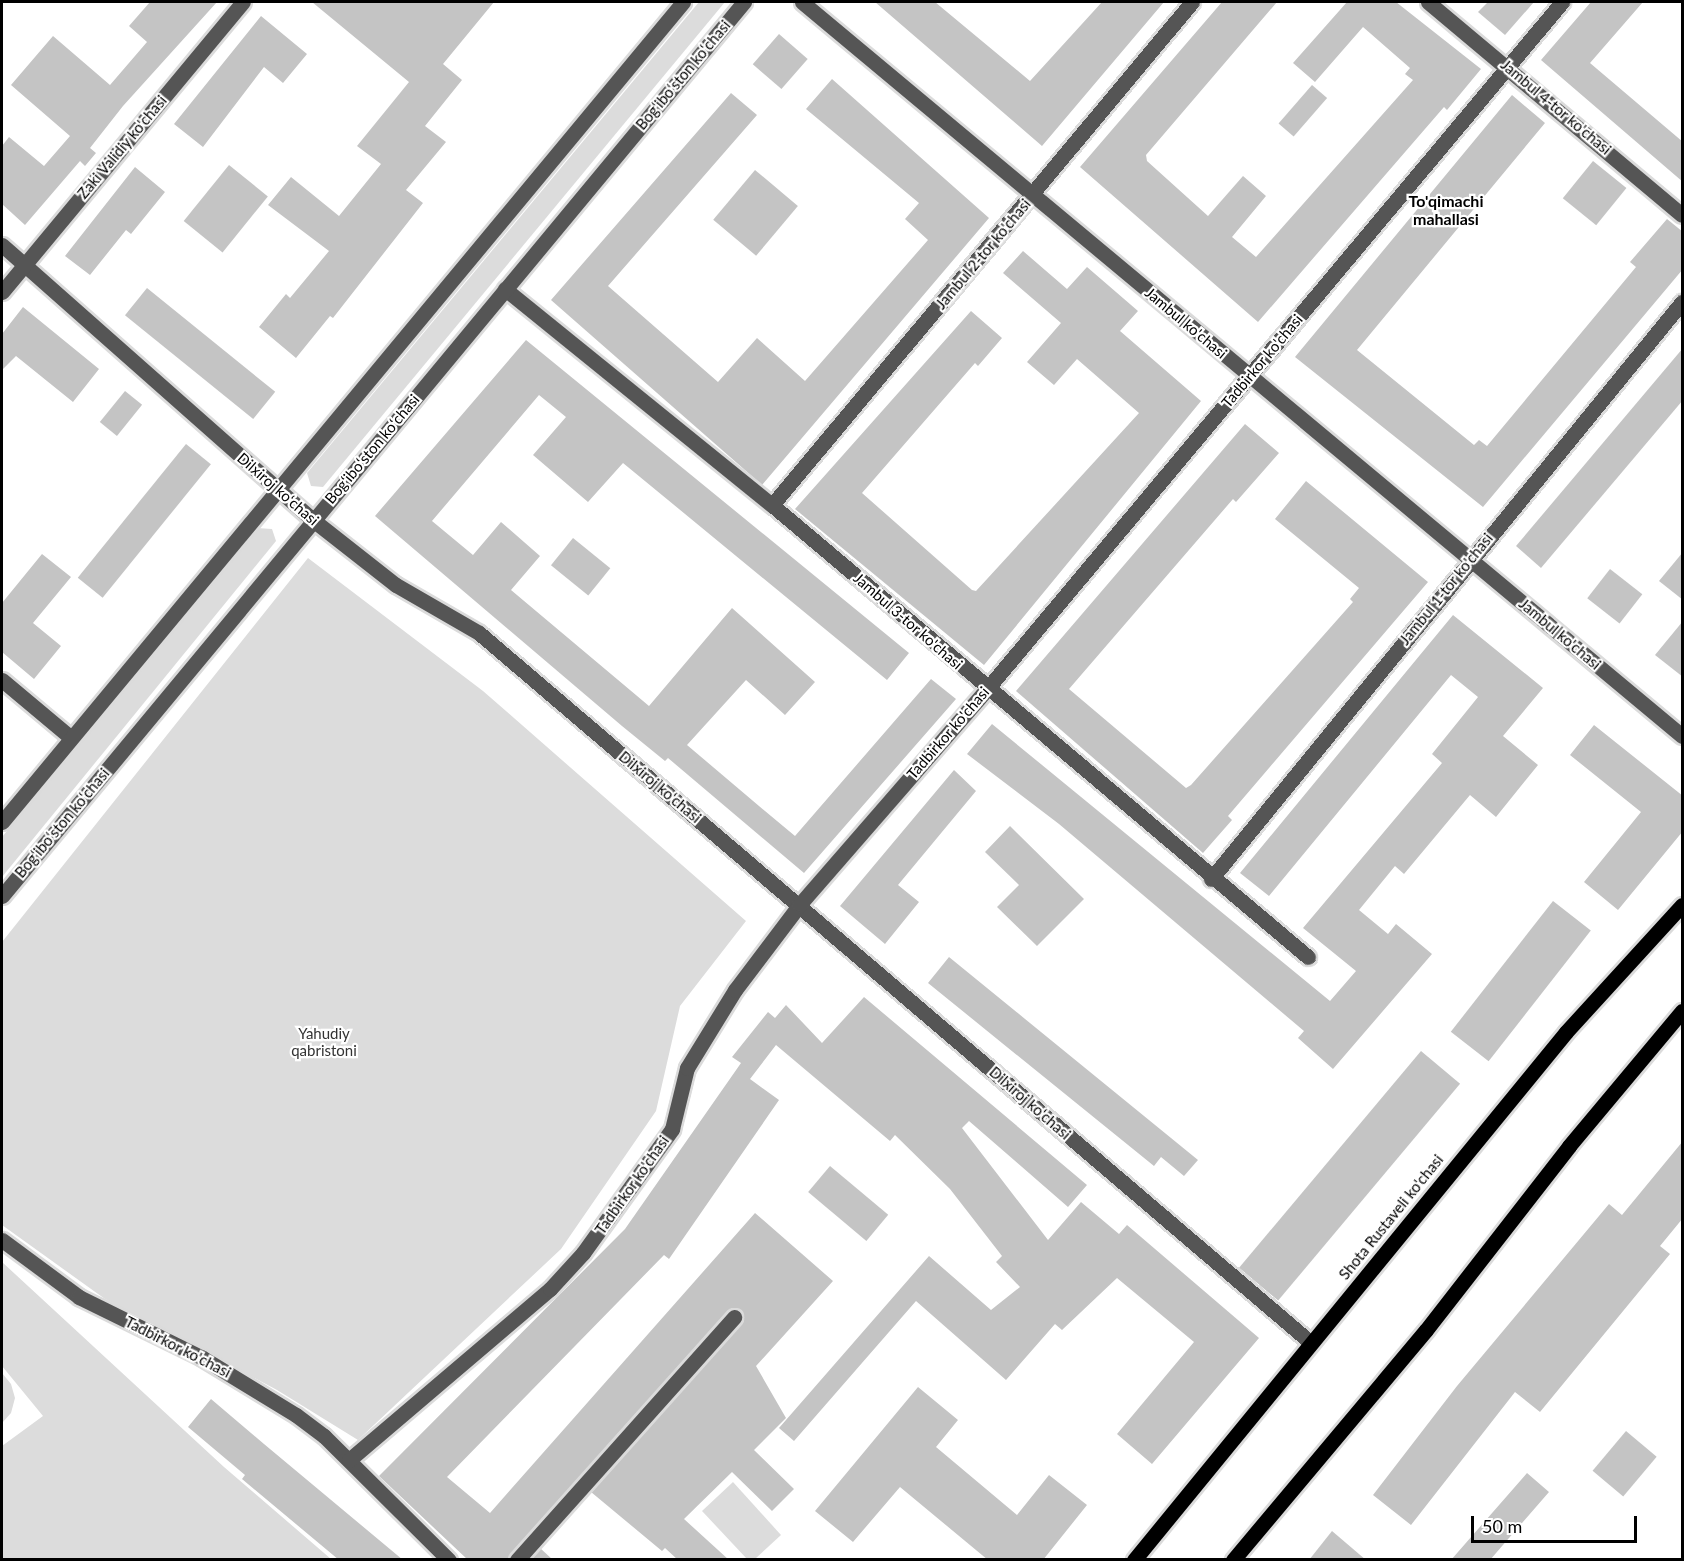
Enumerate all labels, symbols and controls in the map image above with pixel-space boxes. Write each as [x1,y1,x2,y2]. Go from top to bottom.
street label: Bogʻiboʻston koʻchasi [632,17,734,133]
street label: Jambul 4-tor ko'chasi [1497,56,1615,158]
street label: Zaki Validiy ko'chasi [73,91,171,203]
district label: To'qimachi mahallasi [1409,191,1483,229]
street label: Jambul 2-tor ko'chasi [932,195,1034,313]
street label: Jambul ko'chasi [1141,284,1231,362]
street label: Tadbirkor ko'chasi [1218,311,1306,411]
street label: Bogʻiboʻston koʻchasi [321,391,423,507]
street label: Dilxiroj ko‘chasi [234,449,322,529]
street label: Jambul 1-tor ko'chasi [1395,529,1497,649]
street label: Jambul 3-tor ko'chasi [850,569,966,673]
street label: Jambul ko'chasi [1515,595,1605,673]
street label: Tadbirkor ko'chasi [903,683,993,783]
street label: Dilxiroj ko‘chasi [615,747,705,827]
street label: Bogʻiboʻston koʻchasi [11,765,113,881]
park label: Yahudiy qabristoni [291,1024,357,1059]
street label: Dilxiroj ko‘chasi [986,1063,1074,1143]
street label: Tadbirkor ko'chasi [591,1132,673,1238]
street label: Shota Rustaveli ko'chasi [1335,1151,1447,1283]
street label: Tadbirkor ko'chasi [122,1312,234,1382]
scale bar [1474,1504,1640,1542]
text: 50 m [1482,1515,1522,1537]

